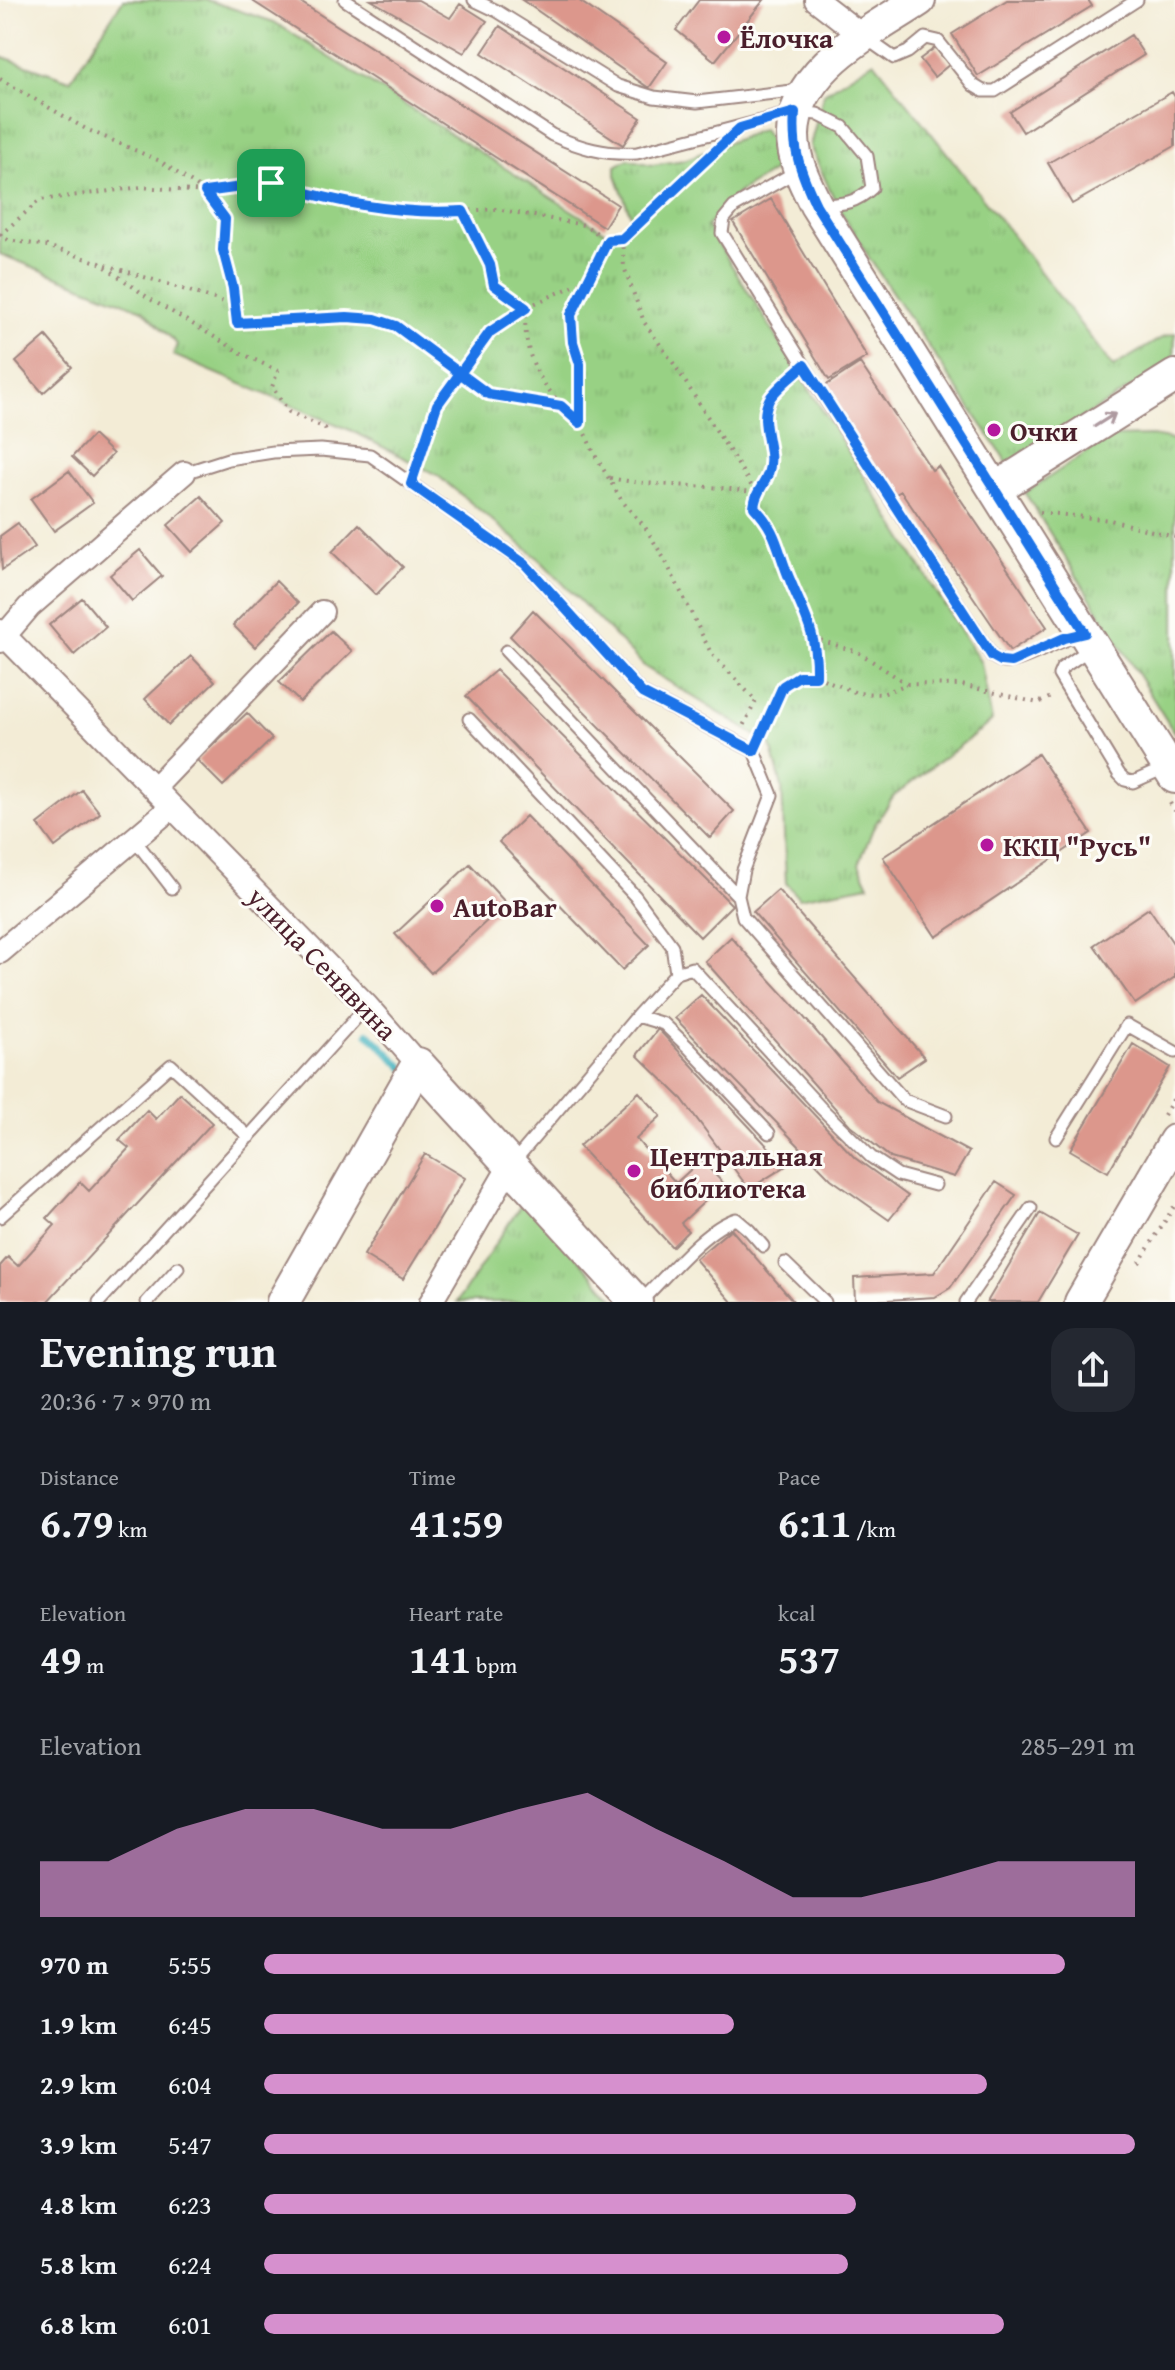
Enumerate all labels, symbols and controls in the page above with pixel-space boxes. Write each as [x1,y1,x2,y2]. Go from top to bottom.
place label: Ёлочка [740,17,834,58]
marker: Ёлочка [715,28,733,46]
pin [237,149,305,217]
icon: arrive [249,161,293,205]
place label: Очки [1010,410,1078,451]
one-way arrow [1093,412,1116,428]
marker: Очки [985,421,1003,439]
place label: ККЦ "Русь" [1003,825,1151,866]
marker: ККЦ "Русь" [978,836,996,854]
street label: улица Сенявина [238,876,408,1050]
place label: AutoBar [453,886,557,927]
marker: AutoBar [428,897,446,915]
place label: Центральная библиотека [650,1135,823,1208]
marker: Центральная библиотека [625,1162,643,1180]
text: Evening run [40,1319,277,1383]
button: share [1051,1328,1135,1412]
text: 20:36 · 7 × 970 m [40,1381,211,1420]
text: Distance [40,1461,119,1493]
text: Time [409,1461,456,1493]
text: Pace [778,1461,820,1493]
text: 6.79 [40,1493,113,1552]
text: 41:59 [409,1493,503,1552]
text: 6:11 [778,1493,851,1552]
text: km [113,1513,147,1545]
text: /km [851,1513,896,1545]
text: Elevation [40,1597,126,1629]
text: Heart rate [409,1597,503,1629]
text: kcal [778,1597,816,1629]
text: 49 [40,1629,81,1688]
text: 141 [409,1629,471,1688]
text: 537 [778,1629,840,1688]
text: m [81,1649,104,1681]
text: bpm [471,1649,517,1681]
text: Elevation [40,1726,142,1765]
text: 285–291 m [1021,1726,1135,1765]
text: 970 m [40,1945,108,1984]
text: 5:55 [168,1945,212,1984]
text: 1.9 km [40,2005,117,2044]
text: 6:45 [168,2005,212,2044]
text: 2.9 km [40,2065,117,2104]
text: 6:04 [168,2065,212,2104]
text: 3.9 km [40,2125,117,2164]
text: 5:47 [168,2125,212,2164]
text: 4.8 km [40,2185,117,2224]
text: 6:23 [168,2185,212,2224]
text: 5.8 km [40,2245,117,2284]
text: 6:24 [168,2245,212,2284]
text: 6.8 km [40,2305,117,2344]
text: 6:01 [168,2305,212,2344]

